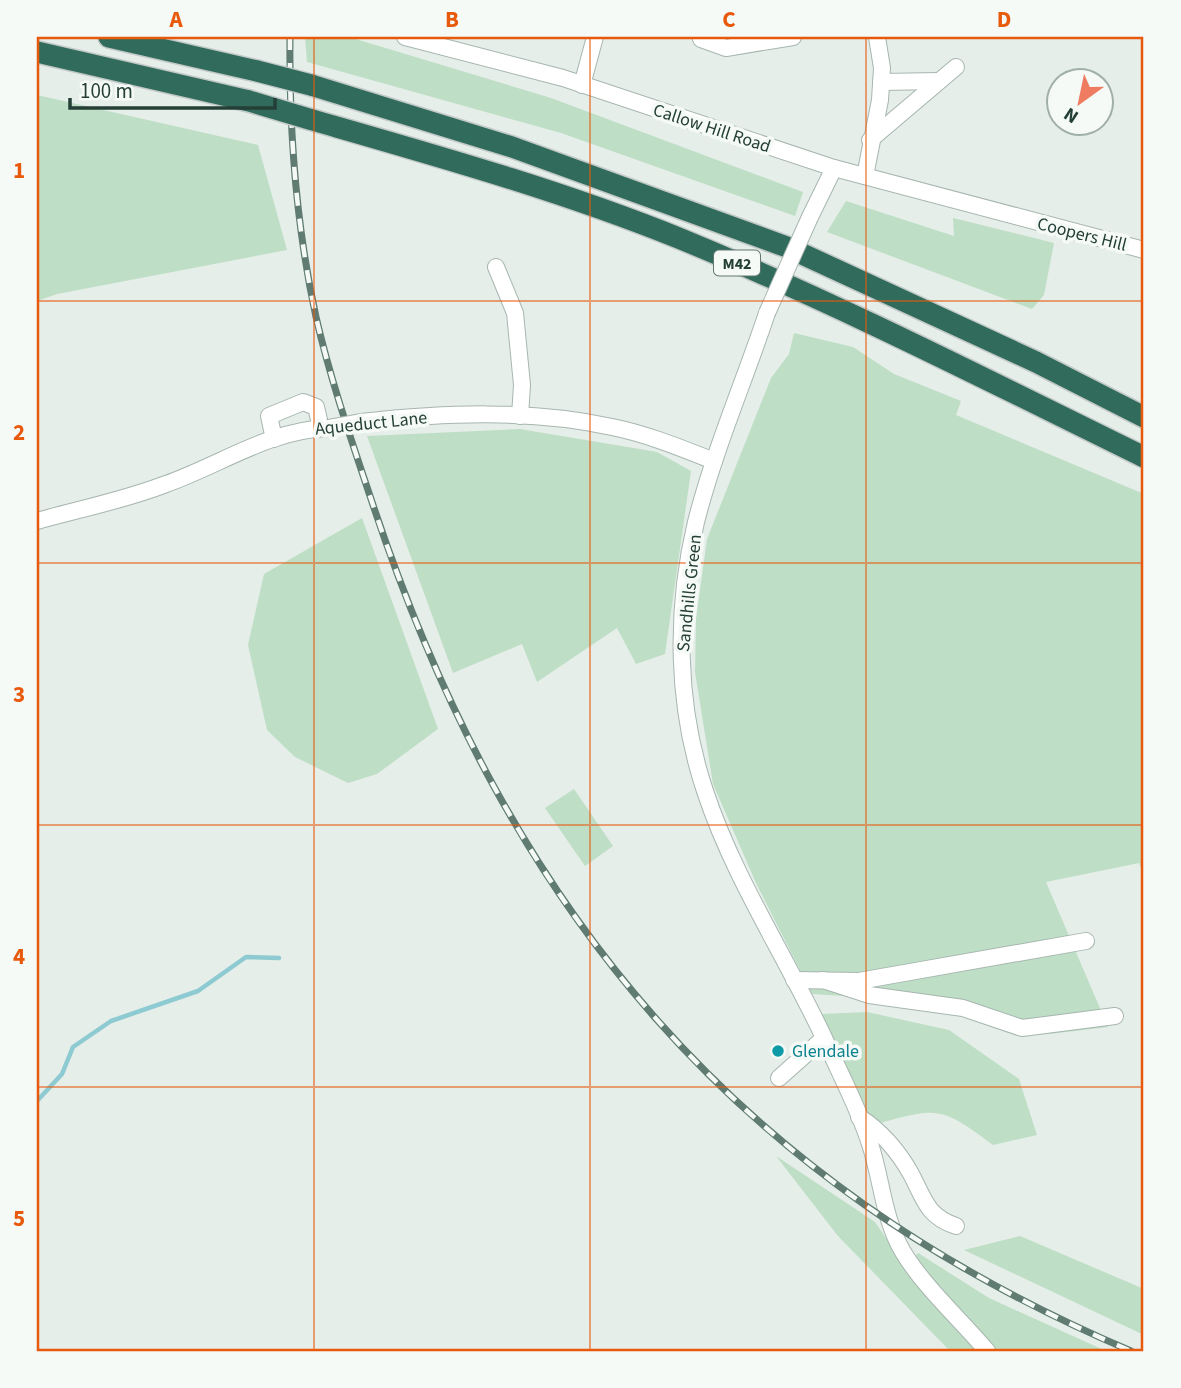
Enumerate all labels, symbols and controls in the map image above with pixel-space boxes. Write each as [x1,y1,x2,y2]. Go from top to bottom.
text: A [168,3,183,36]
text: B [445,3,459,36]
text: C [722,3,736,36]
text: D [997,3,1011,36]
scale bar [70,66,275,110]
north arrow [1044,66,1114,136]
text: 100 m [80,76,133,106]
street label: Callow Hill Road [650,98,774,159]
text: N [1059,100,1084,130]
text: 1 [13,154,25,187]
street label: Coopers Hill [1035,211,1129,258]
road number: M42 [714,250,760,276]
street label: Aqueduct Lane [314,405,428,442]
text: 2 [13,416,25,449]
street label: Sandhills Green [671,533,708,653]
text: 3 [13,678,25,711]
text: 4 [13,940,25,973]
place label: Glendale [792,1039,859,1064]
marker: Glendale [770,1043,786,1059]
text: 5 [13,1202,25,1235]

